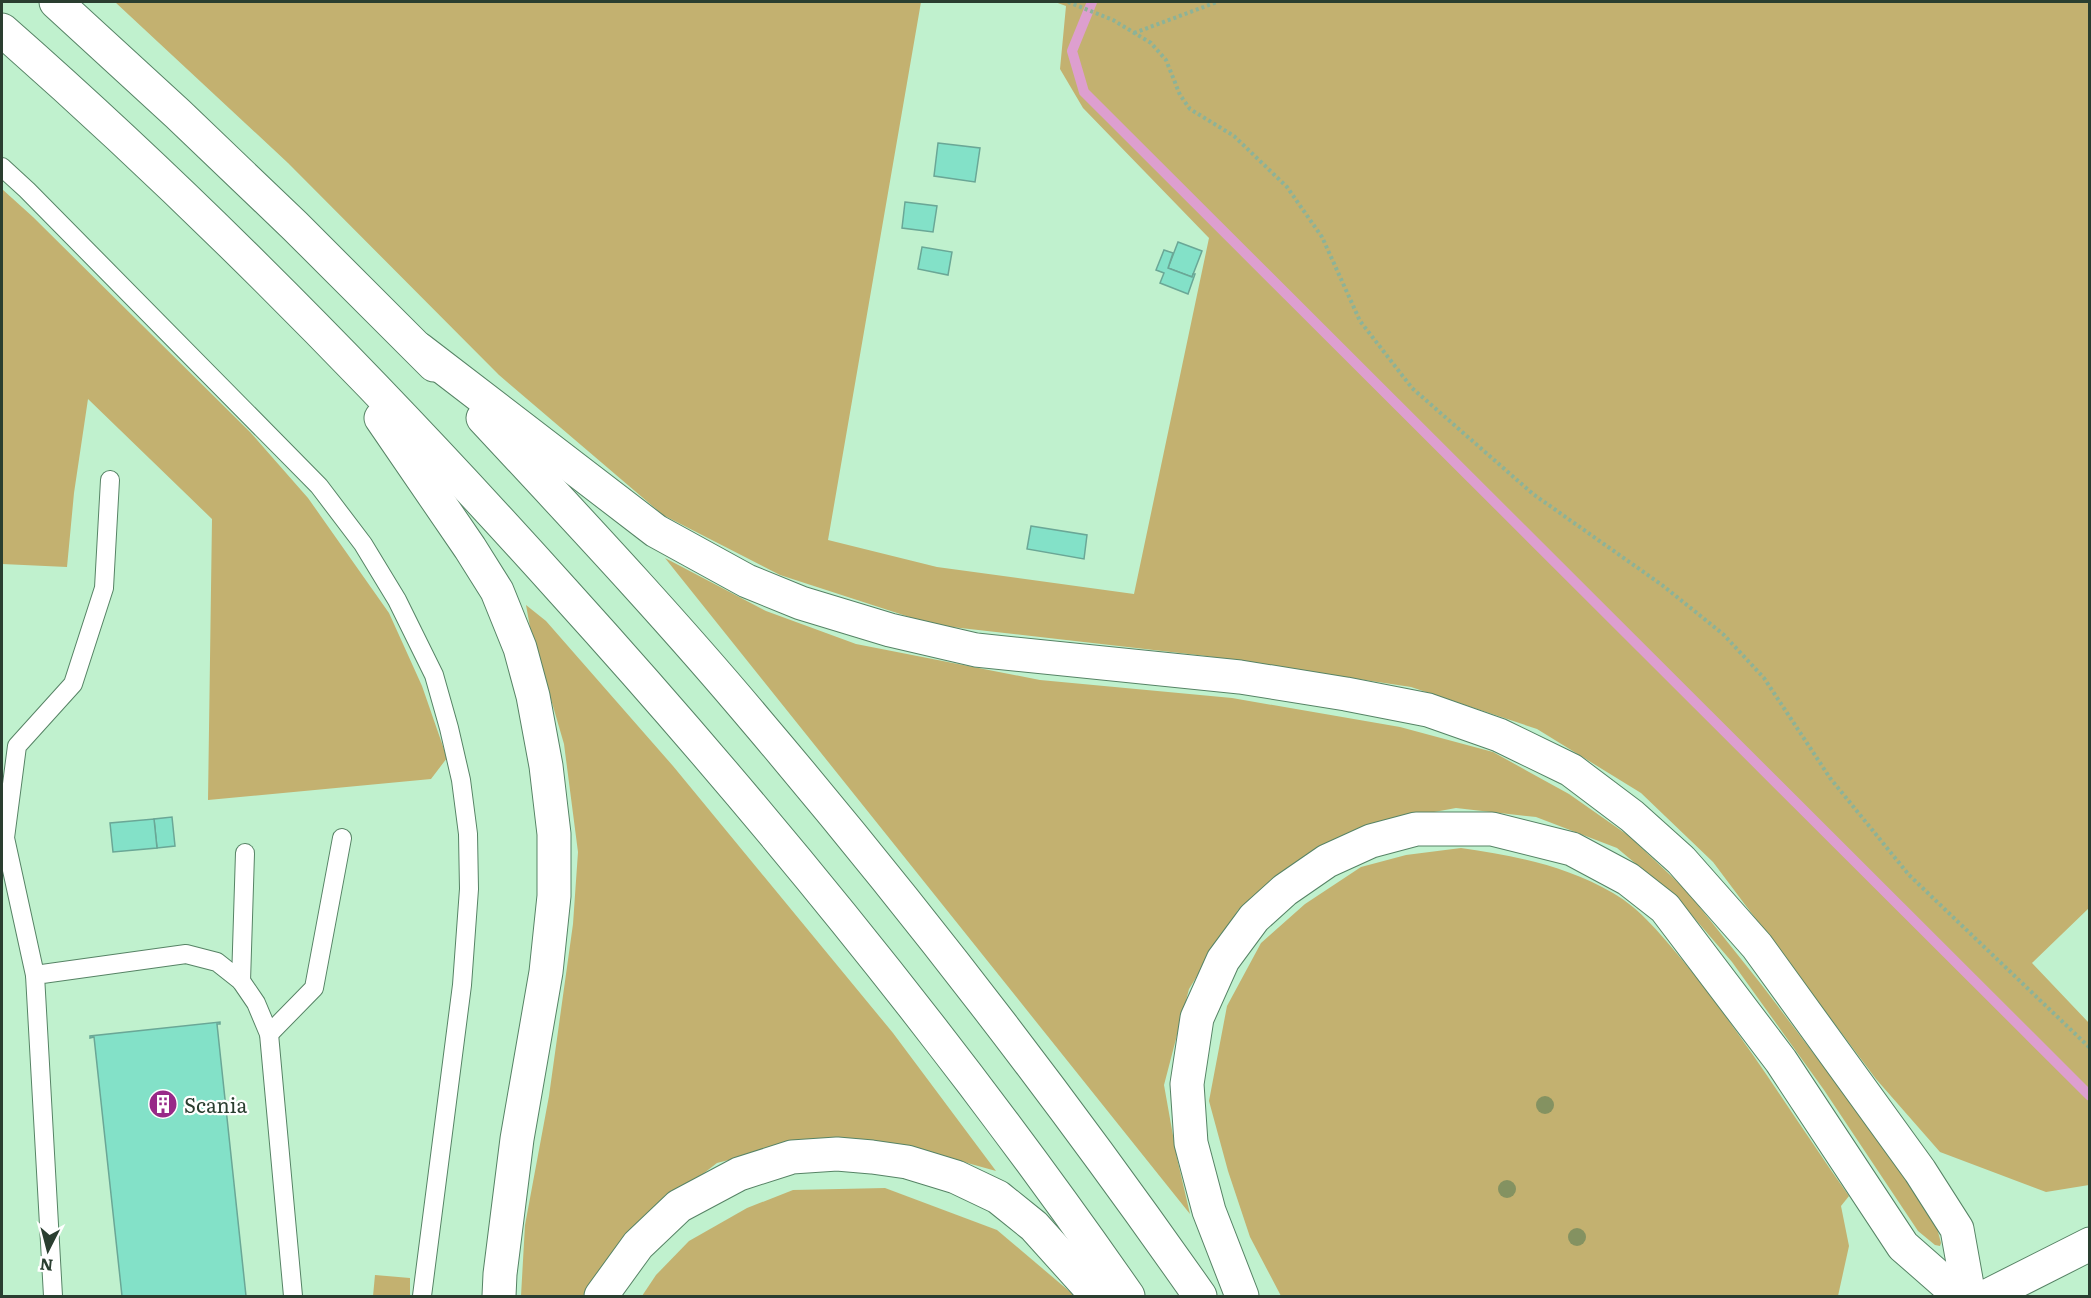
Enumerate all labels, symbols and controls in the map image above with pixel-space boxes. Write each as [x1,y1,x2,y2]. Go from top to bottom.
building icon: Scania [147,1088,179,1120]
place label: Scania [184,1089,247,1119]
north arrow [18,1220,78,1280]
text: N [38,1253,54,1279]

